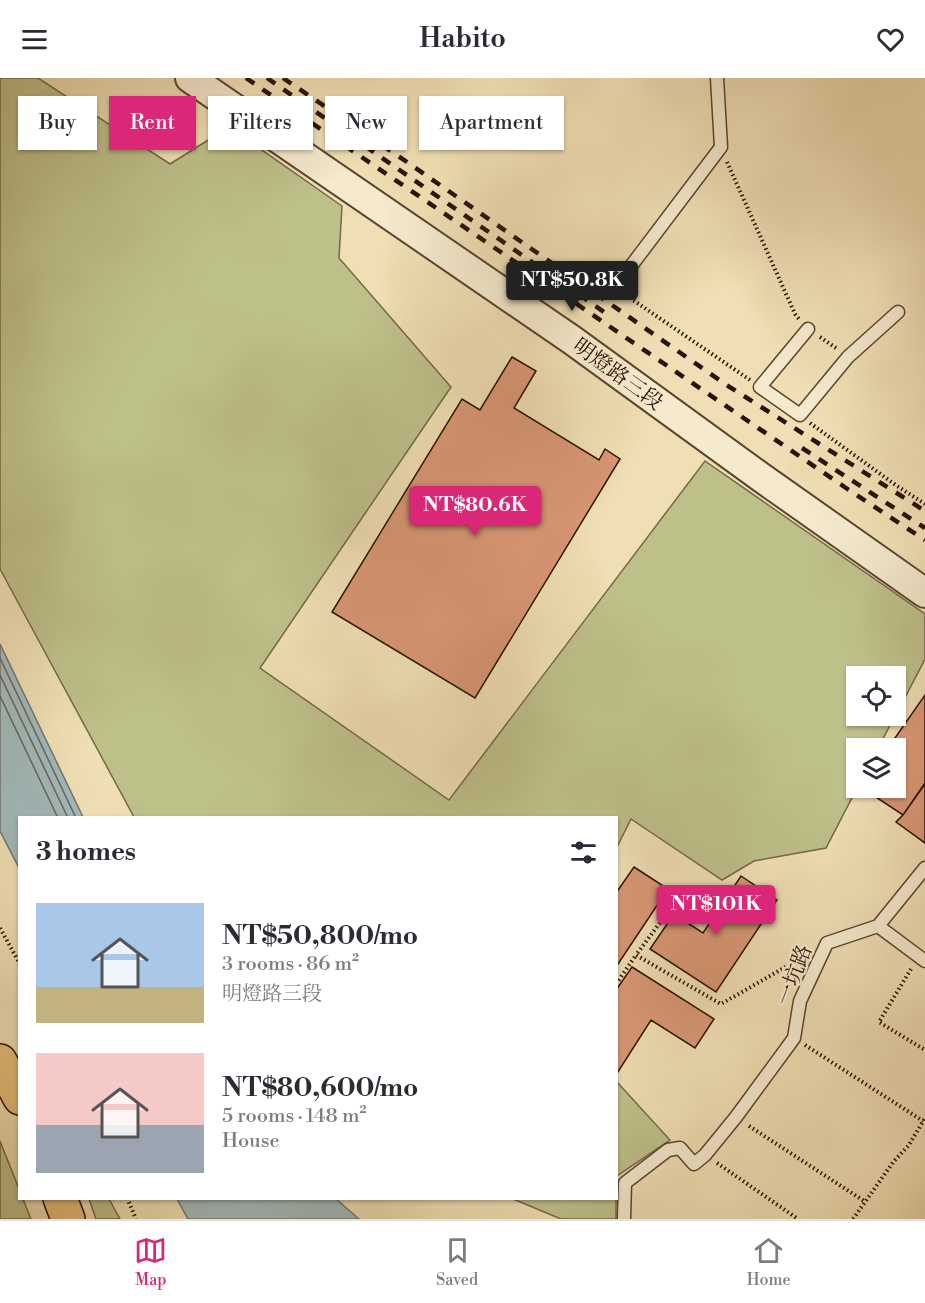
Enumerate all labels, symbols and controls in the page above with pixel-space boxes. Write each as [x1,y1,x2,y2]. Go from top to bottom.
text: Habito [419,22,506,56]
icon: menu [18,23,51,56]
icon: heart [874,23,907,56]
chip: Buy [18,96,97,150]
chip: Rent [109,96,196,150]
chip: Filters [208,96,313,150]
chip: New [325,96,407,150]
chip: Apartment [419,96,564,150]
pin: NT$50.8K [510,261,634,312]
text: NT$50.8K [520,268,624,293]
street label: 明燈路三段 [567,333,668,416]
pin: NT$80.6K [413,486,537,537]
text: NT$80.6K [423,493,527,518]
map controls [846,666,906,798]
button: locate [846,666,906,726]
button: layers [846,738,906,798]
text: 3 homes [36,836,136,868]
icon: filters [567,836,600,869]
pin: NT$101K [661,885,771,936]
text: NT$101K [671,892,761,917]
text: NT$50,800/mo [222,920,418,952]
icon: home [84,927,156,999]
street label: 一坑路 [772,941,818,1009]
text: 3 rooms · 86 m² [222,952,359,977]
text: 明燈路三段 [222,982,322,1007]
text: NT$80,600/mo [222,1072,418,1104]
icon: home [84,1077,156,1149]
text: 5 rooms · 148 m² [222,1104,366,1129]
text: House [222,1129,280,1154]
tab: Map [134,1234,167,1290]
tab: Saved [436,1234,478,1290]
tab: Home [747,1234,791,1290]

